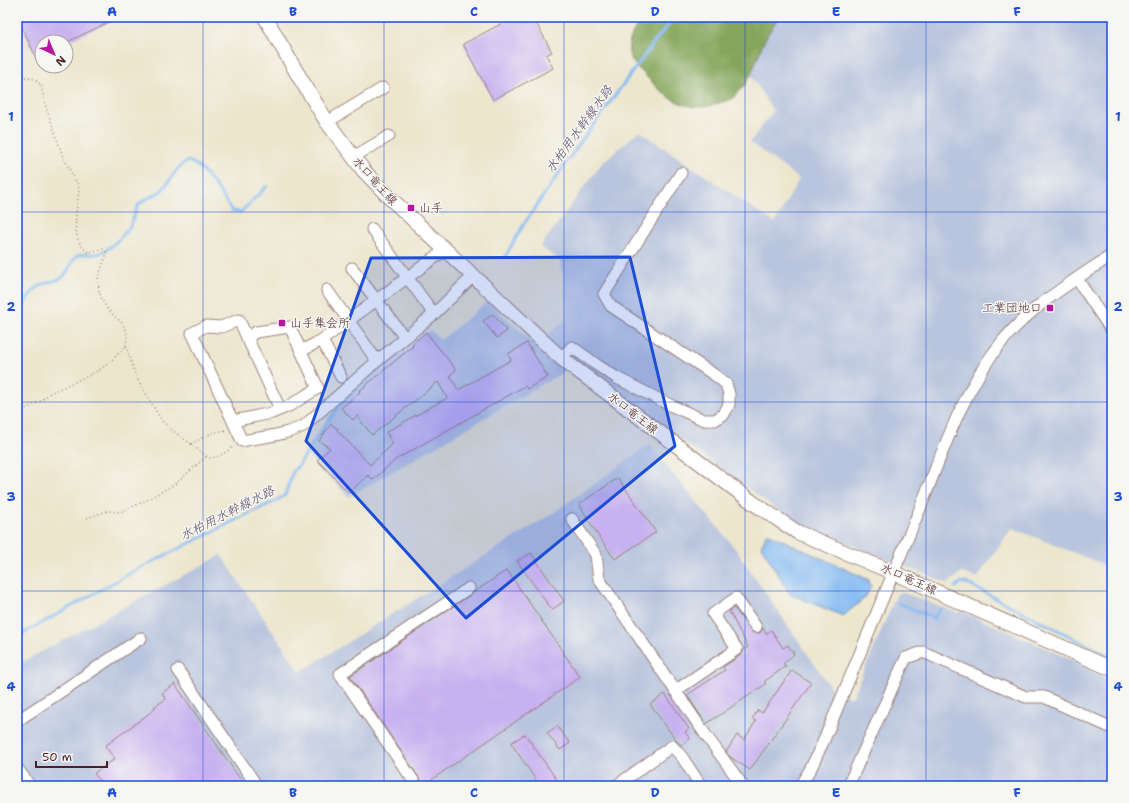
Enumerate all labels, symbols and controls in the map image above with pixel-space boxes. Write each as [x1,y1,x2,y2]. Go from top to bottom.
text: A [107,3,117,20]
text: B [289,3,297,20]
text: C [470,3,478,20]
text: D [650,3,660,20]
text: E [832,3,841,20]
text: F [1013,3,1021,20]
north arrow [34,34,74,74]
text: N [52,52,69,69]
water label: 水柏用水幹線水路 [542,81,617,176]
text: 1 [8,108,14,125]
text: 1 [1115,108,1121,125]
street label: 水口竜王線 [349,153,401,209]
place label: 山手 [419,200,443,216]
marker: 山手 [406,203,416,213]
text: 2 [6,298,16,315]
text: 2 [1113,298,1123,315]
place label: 工業団地口 [982,300,1042,316]
marker: 工業団地口 [1045,303,1055,313]
place label: 山手集会所 [290,315,350,331]
marker: 山手集会所 [277,318,287,328]
street label: 水口竜王線 [604,388,662,438]
water label: 水柏用水幹線水路 [177,481,278,544]
text: 3 [6,488,16,505]
text: 3 [1113,488,1123,505]
street label: 水口竜王線 [878,559,940,599]
text: 4 [6,678,16,695]
text: 4 [1113,678,1123,695]
scale bar [36,743,107,769]
text: 50 m [42,749,72,765]
text: A [107,784,117,801]
text: B [289,784,297,801]
text: C [470,784,478,801]
text: D [650,784,660,801]
text: E [832,784,841,801]
text: F [1013,784,1021,801]

